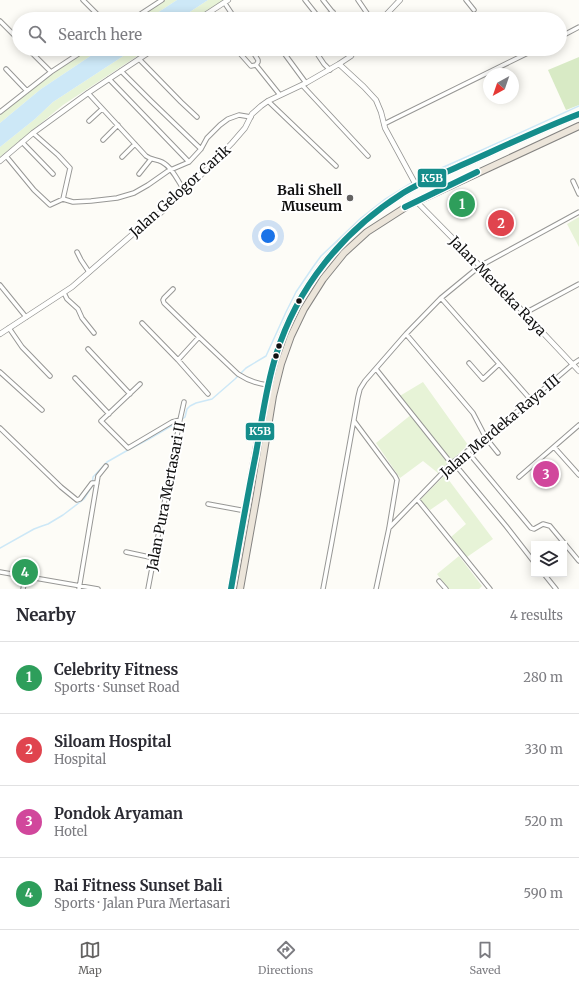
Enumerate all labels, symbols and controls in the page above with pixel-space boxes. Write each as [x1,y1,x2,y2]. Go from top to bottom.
search box [12,12,567,56]
icon: search [26,23,48,45]
text: Search here [58,25,142,44]
north arrow [483,68,519,104]
street label: Jalan Gelogor Carik [125,141,234,242]
line badge: K5B [417,168,447,188]
text: K5B [421,171,443,185]
place label: Bali Shell Museum [277,181,342,215]
pin: 1 [449,189,475,219]
marker: Bali Shell Museum [345,193,355,203]
pin: 2 [488,208,514,238]
your location [258,226,278,246]
street label: Jalan Merdeka Raya [445,232,551,340]
unlabelled marker [294,296,304,306]
unlabelled marker [274,341,284,351]
unlabelled marker [271,351,281,361]
street label: Jalan Merdeka Raya III [436,371,564,482]
street label: Jalan Pura Mertasari II [143,420,189,573]
line badge: K5B [245,422,275,441]
text: K5B [249,424,271,438]
pin: 3 [533,459,559,489]
map controls [531,541,567,577]
button: layers [531,541,567,577]
pin: 4 [12,557,38,587]
text: Nearby [16,604,76,626]
text: 4 results [510,607,563,624]
text: Celebrity Fitness [54,660,178,679]
text: 1 [26,669,32,686]
text: 280 m [523,669,563,686]
text: Sports · Sunset Road [54,679,180,696]
text: Siloam Hospital [54,732,171,751]
text: 2 [25,741,33,758]
text: 330 m [524,741,563,758]
text: Hospital [54,751,106,768]
text: Pondok Aryaman [54,804,183,823]
text: 3 [25,813,33,830]
text: 520 m [524,813,563,830]
text: Hotel [54,823,87,840]
text: Rai Fitness Sunset Bali [54,876,223,895]
text: 4 [25,885,33,902]
text: 590 m [524,885,563,902]
text: Sports · Jalan Pura Mertasari [54,895,230,912]
tab: Map [78,939,102,977]
tab: Directions [258,939,313,977]
tab: Saved [470,939,501,977]

